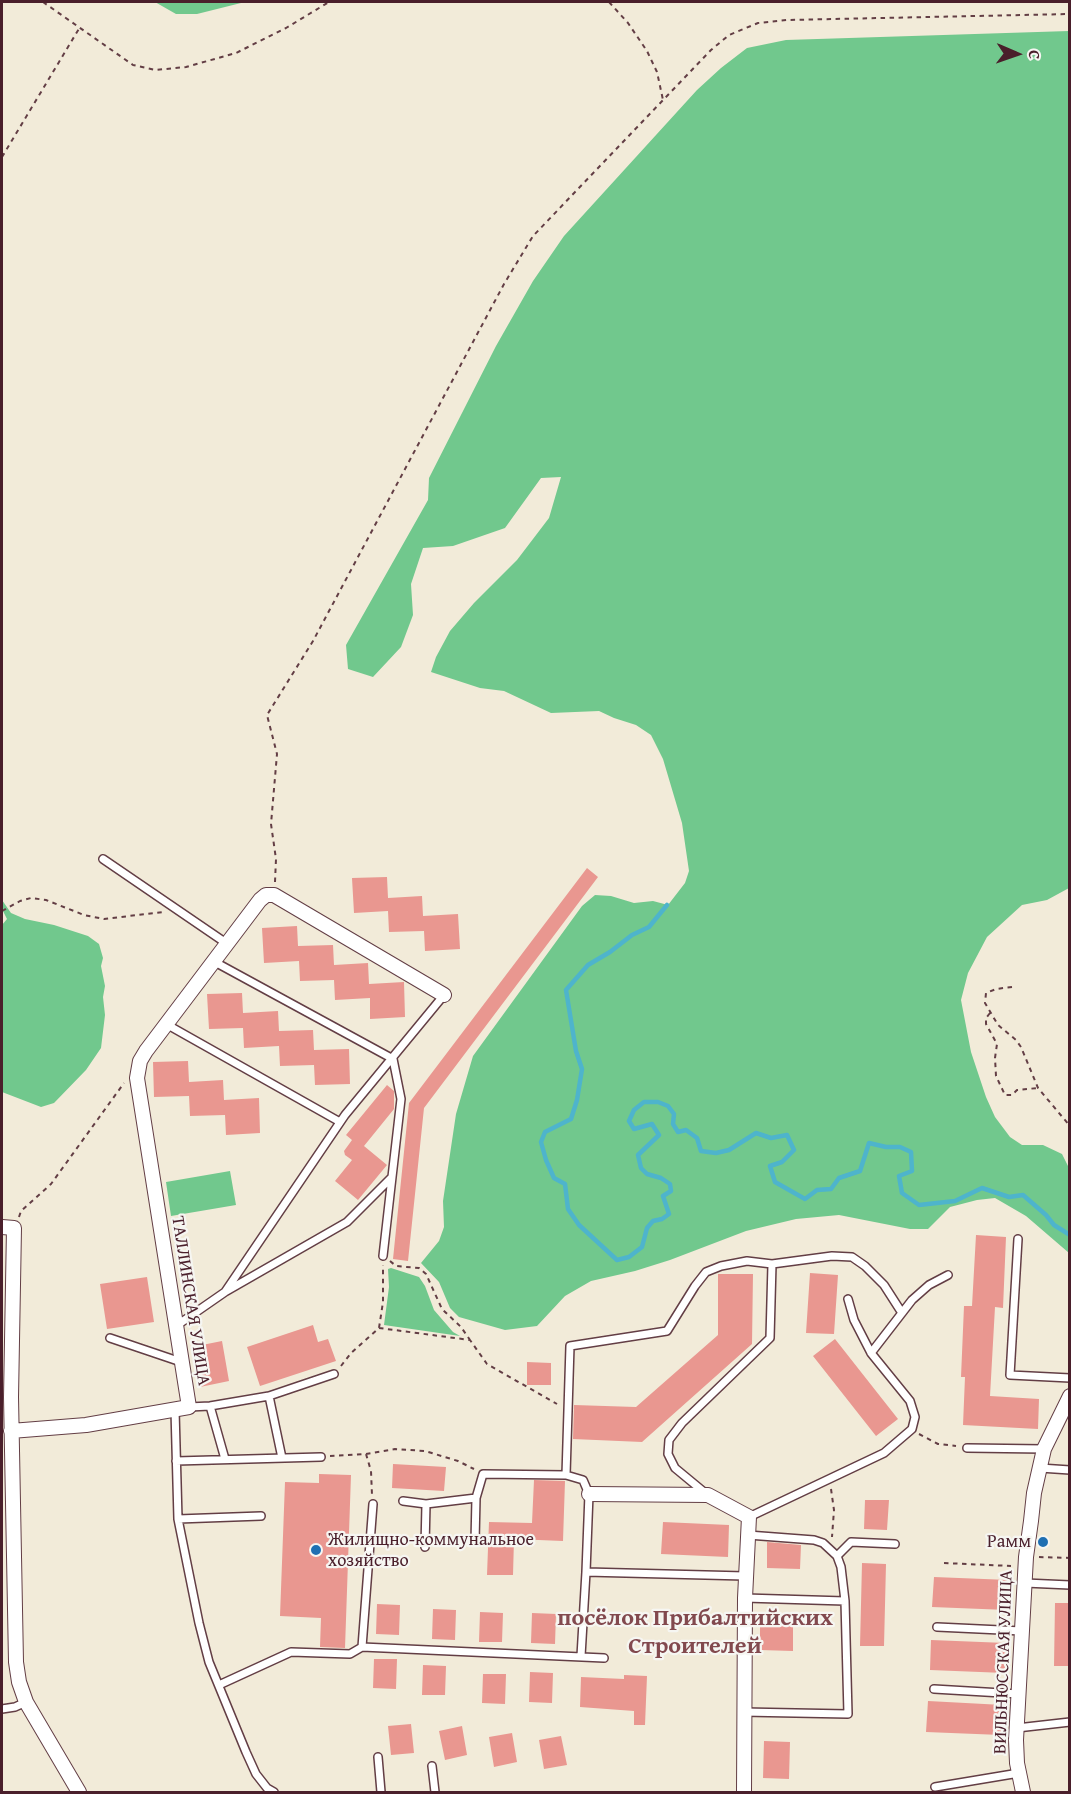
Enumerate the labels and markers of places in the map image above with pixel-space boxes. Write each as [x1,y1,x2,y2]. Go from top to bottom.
place label: Жилищно-коммунальное хозяйство [328,1529,534,1572]
place label: Рамм [987,1531,1031,1553]
marker: Рамм [1036,1535,1050,1549]
marker: Жилищно-коммунальное хозяйство [309,1543,323,1557]

